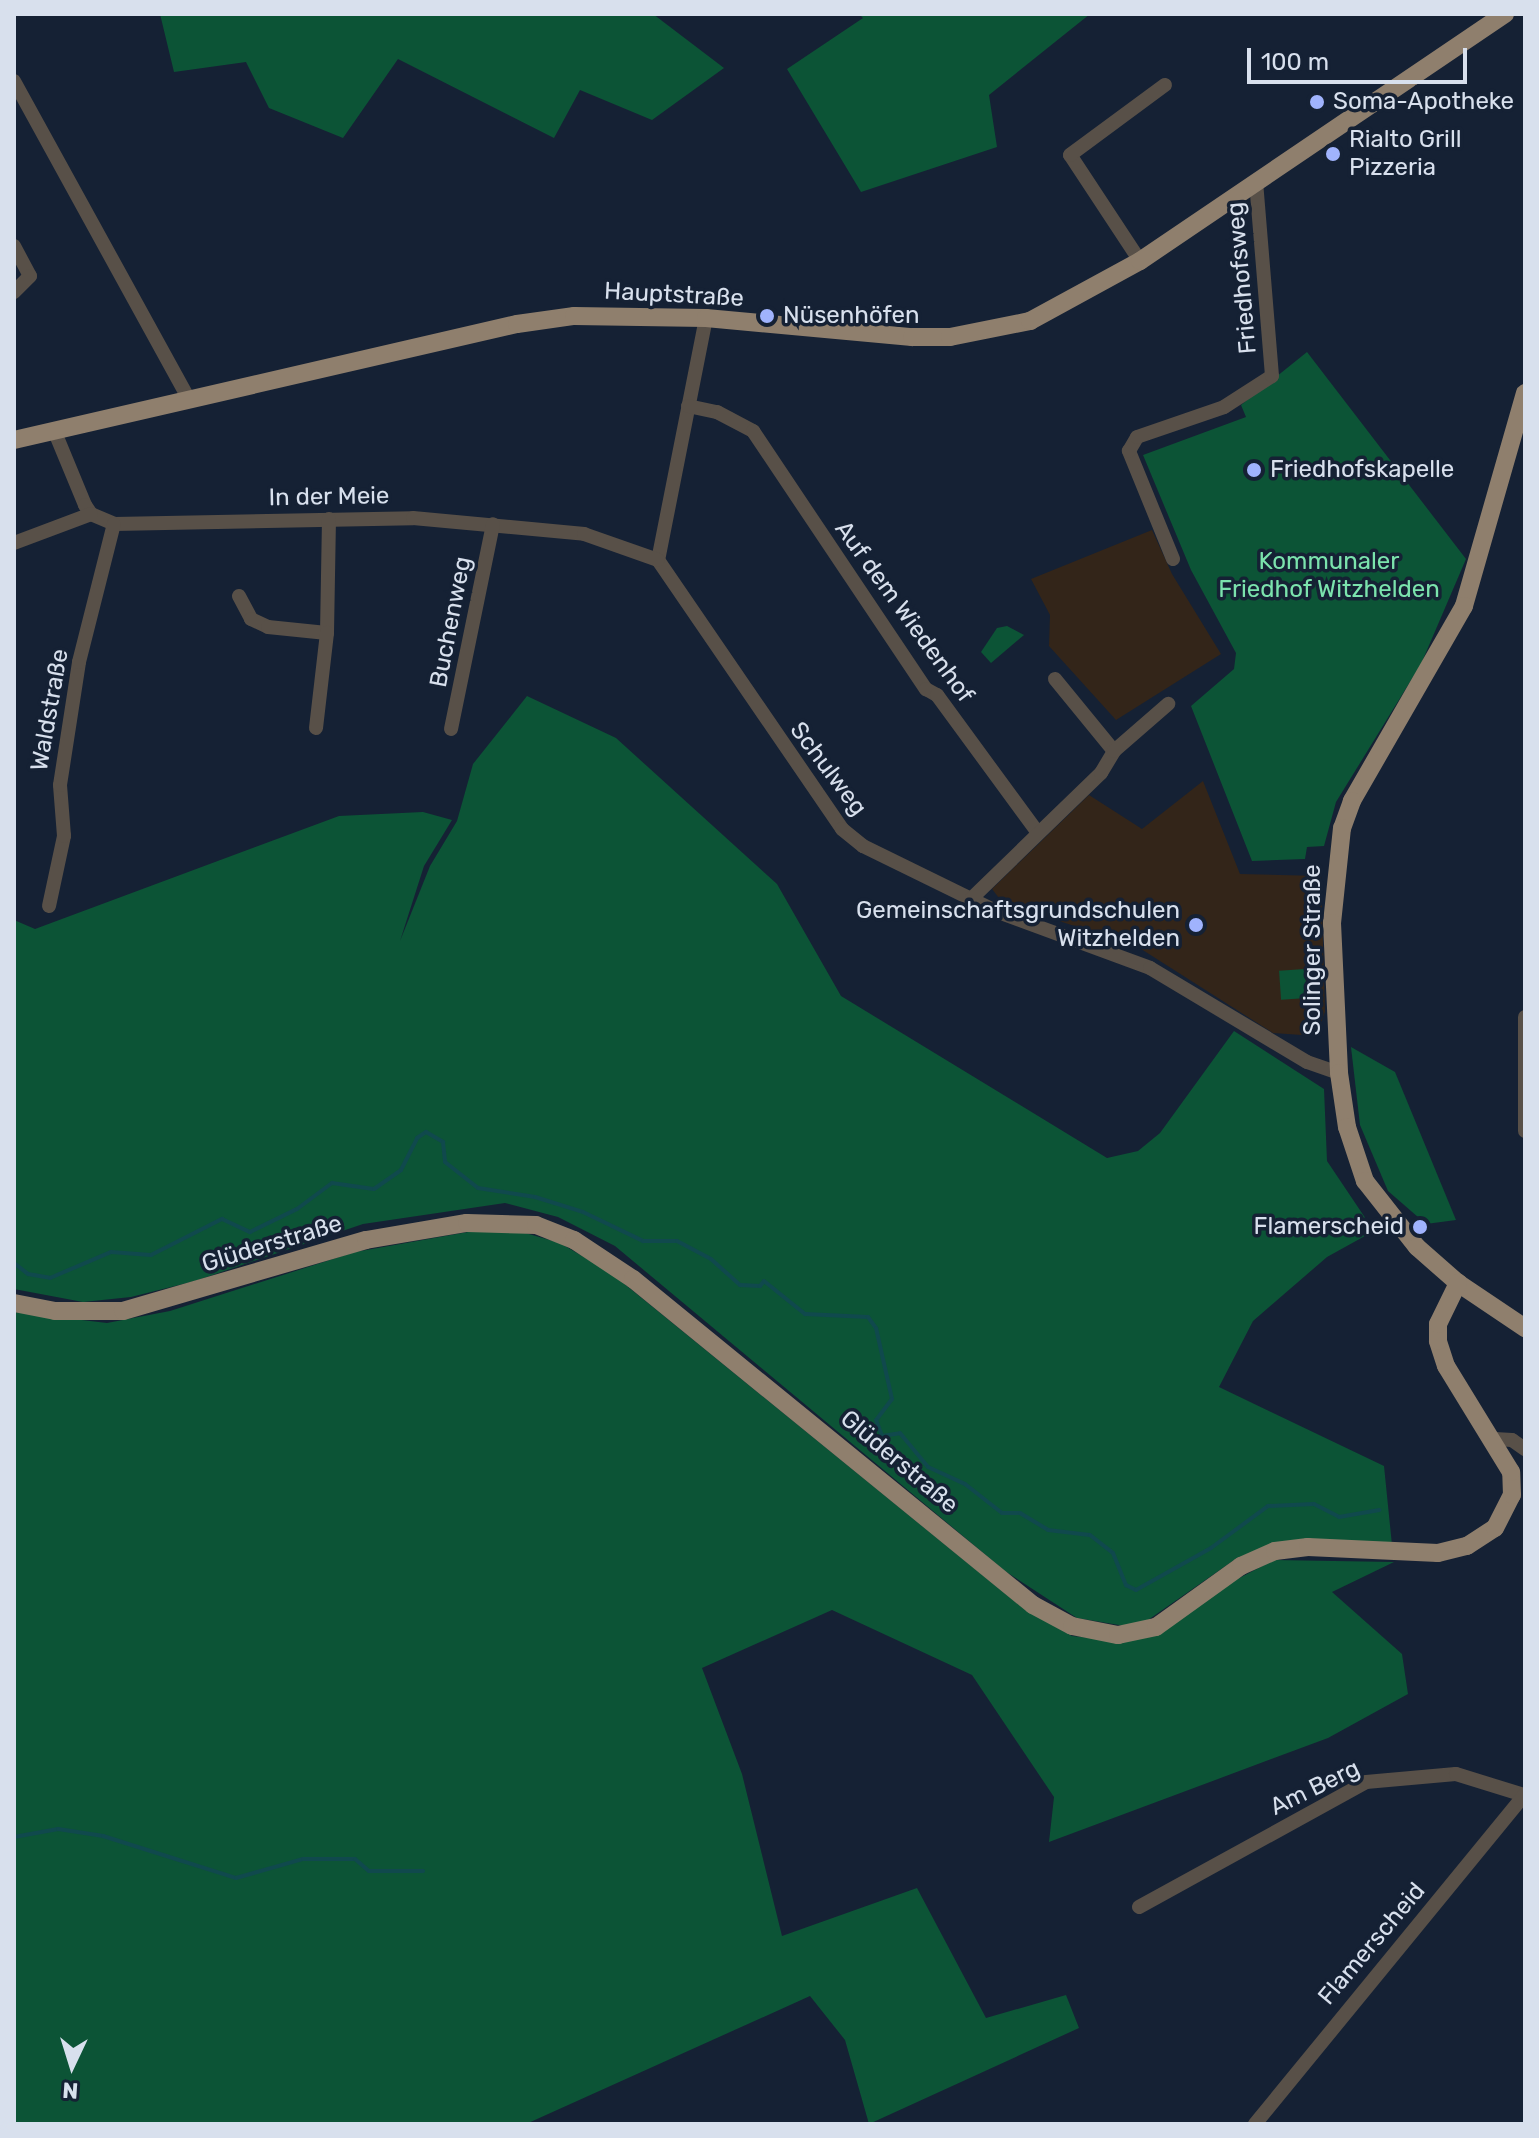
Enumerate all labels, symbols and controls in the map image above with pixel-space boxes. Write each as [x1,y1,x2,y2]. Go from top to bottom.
scale bar [1251,32,1471,82]
text: 100 m [1261,48,1329,76]
place label: Soma-Apotheke [1333,88,1514,116]
marker: Soma-Apotheke [1308,93,1326,111]
place label: Rialto Grill Pizzeria [1349,126,1462,182]
marker: Rialto Grill Pizzeria [1324,145,1342,163]
street label: Friedhofsweg [1221,201,1263,355]
street label: Hauptstraße [603,277,745,313]
place label: Nüsenhöfen [783,302,920,330]
marker: Nüsenhöfen [758,307,776,325]
place label: Friedhofskapelle [1270,456,1454,484]
marker: Friedhofskapelle [1245,461,1263,479]
street label: In der Meie [268,482,390,512]
street label: Auf dem Wiedenhof [828,515,980,709]
park label: Kommunaler Friedhof Witzhelden [1218,548,1440,604]
street label: Buchenweg [424,554,478,690]
street label: Waldstraße [25,647,75,773]
street label: Schulweg [783,717,873,821]
street label: Solinger Straße [1299,864,1327,1036]
place label: Gemeinschaftsgrundschulen Witzhelden [856,897,1180,953]
marker: Gemeinschaftsgrundschulen Witzhelden [1187,916,1205,934]
street label: Glüderstraße [199,1209,345,1279]
place label: Flamerscheid [1253,1213,1404,1241]
marker: Flamerscheid [1411,1218,1429,1236]
street label: Glüderstraße [834,1404,964,1520]
street label: Am Berg [1266,1754,1364,1822]
street label: Flamerscheid [1313,1877,1431,2011]
north arrow [32,2026,112,2106]
text: N [61,2076,79,2104]

